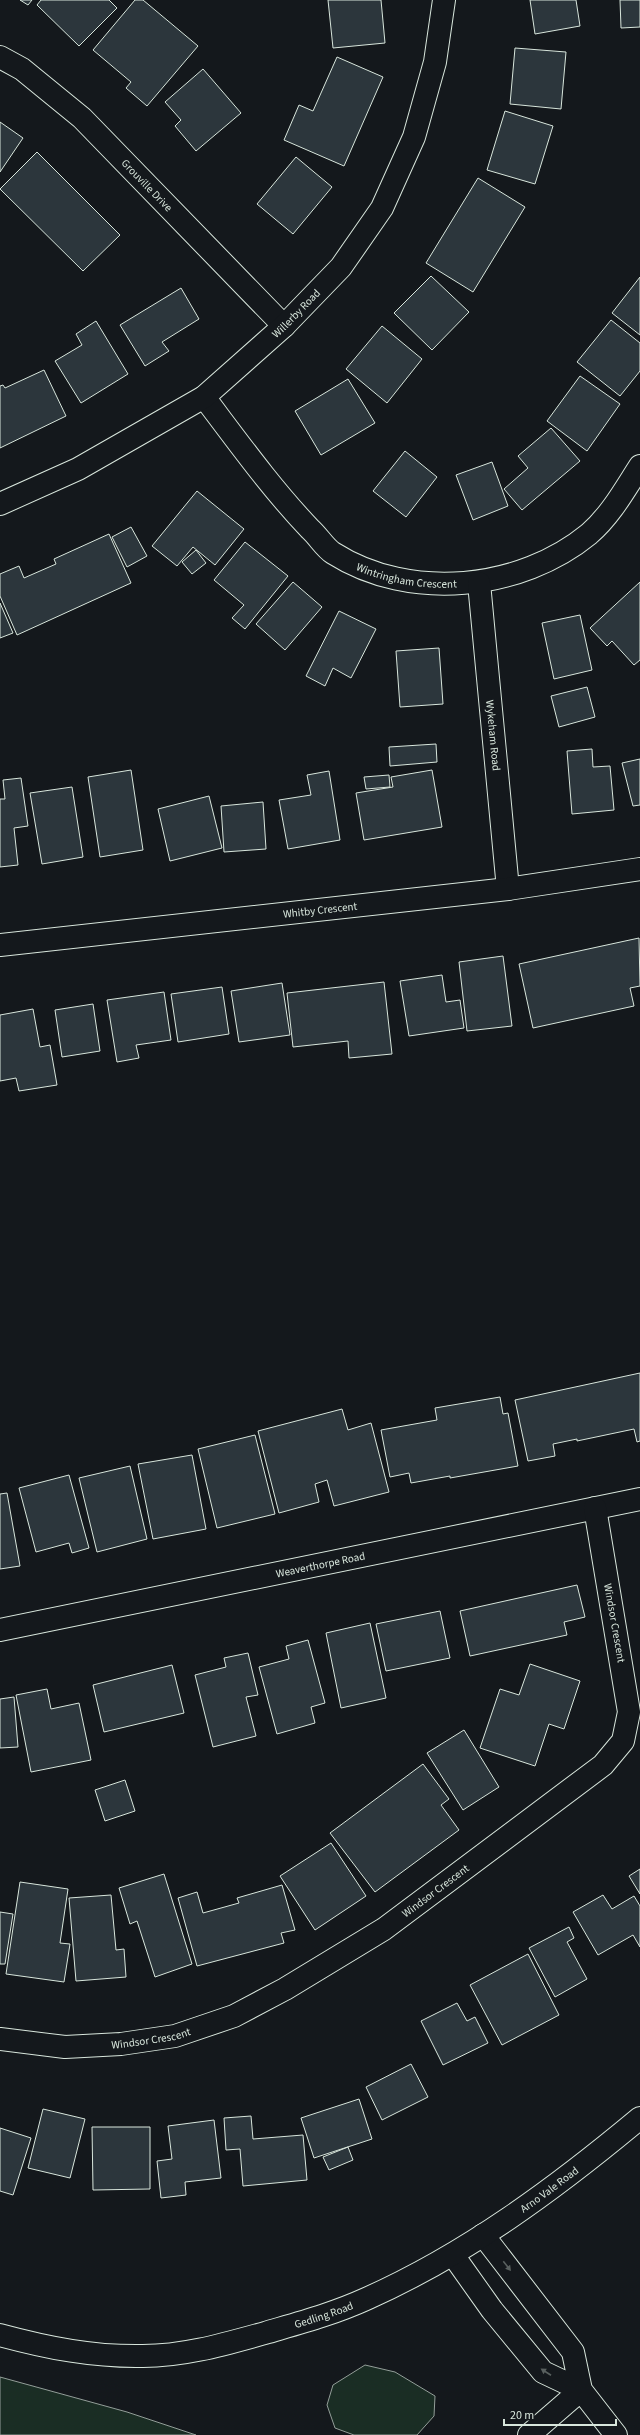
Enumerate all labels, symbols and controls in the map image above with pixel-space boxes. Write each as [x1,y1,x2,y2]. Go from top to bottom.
street label: Grouville Drive [118,156,176,215]
street label: Willerby Road [269,286,324,341]
street label: Wintringham Crescent [354,559,457,592]
street label: Wykeham Road [482,699,504,771]
street label: Whitby Crescent [282,899,358,922]
street label: Weaverthorpe Road [274,1548,366,1581]
street label: Windsor Crescent [600,1582,629,1664]
street label: Windsor Crescent [399,1861,472,1921]
street label: Windsor Crescent [111,2024,193,2053]
street label: Arno Vale Road [517,2163,582,2216]
one-way arrow [503,2260,511,2271]
street label: Gedling Road [293,2298,356,2332]
one-way arrow [541,2368,551,2376]
scale bar [504,2401,616,2427]
text: 20 m [510,2407,534,2424]

